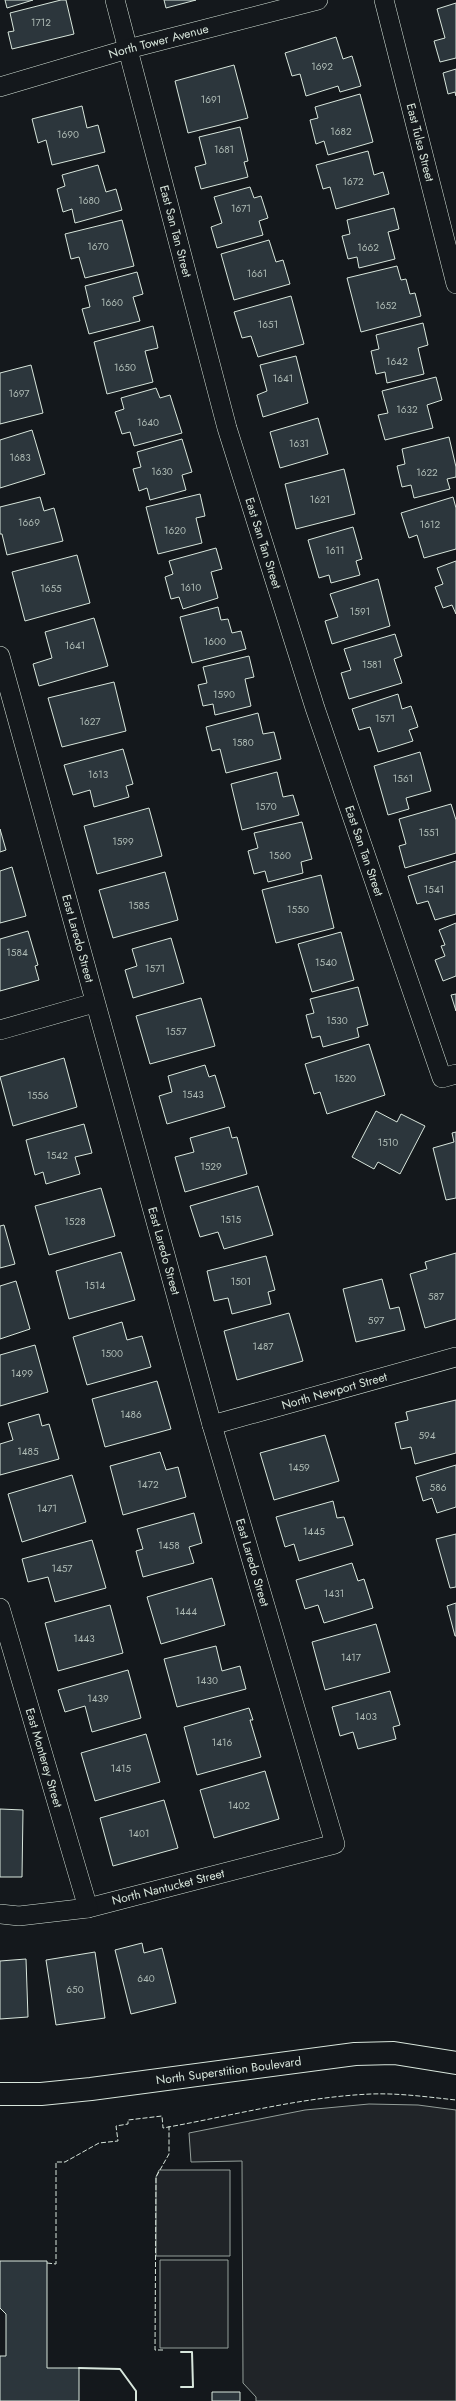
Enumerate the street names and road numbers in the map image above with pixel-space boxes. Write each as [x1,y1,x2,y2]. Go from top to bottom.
street label: North Tower Avenue [106,20,211,63]
street label: East Tulsa Street [402,101,439,184]
street label: East San Tan Street [155,183,196,279]
street label: East San Tan Street [240,495,286,591]
street label: East San Tan Street [340,803,388,899]
street label: East Laredo Street [57,892,99,985]
street label: East Laredo Street [143,1205,185,1297]
street label: North Newport Street [279,1368,389,1414]
street label: East Laredo Street [231,1516,274,1609]
street label: East Monterey Street [21,1706,67,1810]
street label: North Nantucket Street [110,1864,226,1910]
street label: North Superstition Boulevard [155,2052,302,2089]

